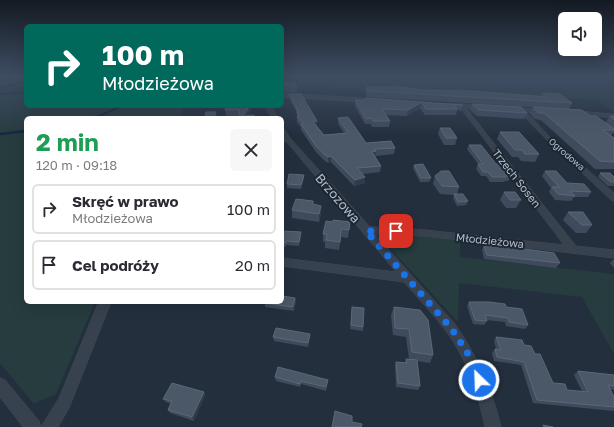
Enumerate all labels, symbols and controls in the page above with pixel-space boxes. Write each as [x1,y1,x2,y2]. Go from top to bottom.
map controls [558,12,602,56]
button: sound [558,12,602,56]
text: 100 m [102,38,184,71]
icon: right [36,40,88,92]
text: Młodzieżowa [102,72,214,94]
text: 2 min [36,127,99,156]
button: close [230,129,272,171]
street label: Ogrodowa [547,135,587,173]
street label: Trzech Sosen [490,146,544,210]
text: 120 m · 09:18 [36,157,117,173]
street label: Brzozowa [312,170,364,226]
text: Skręć w prawo [72,192,179,210]
icon: right [38,198,60,220]
text: 100 m [227,200,270,218]
text: Młodzieżowa [72,210,153,226]
pin [379,214,413,248]
icon: arrive [385,220,407,242]
street label: Młodzieżowa [455,230,525,250]
icon: arrive [38,254,60,276]
text: Cel podróży [72,256,159,274]
text: 20 m [235,256,270,274]
position arrow [458,359,500,401]

